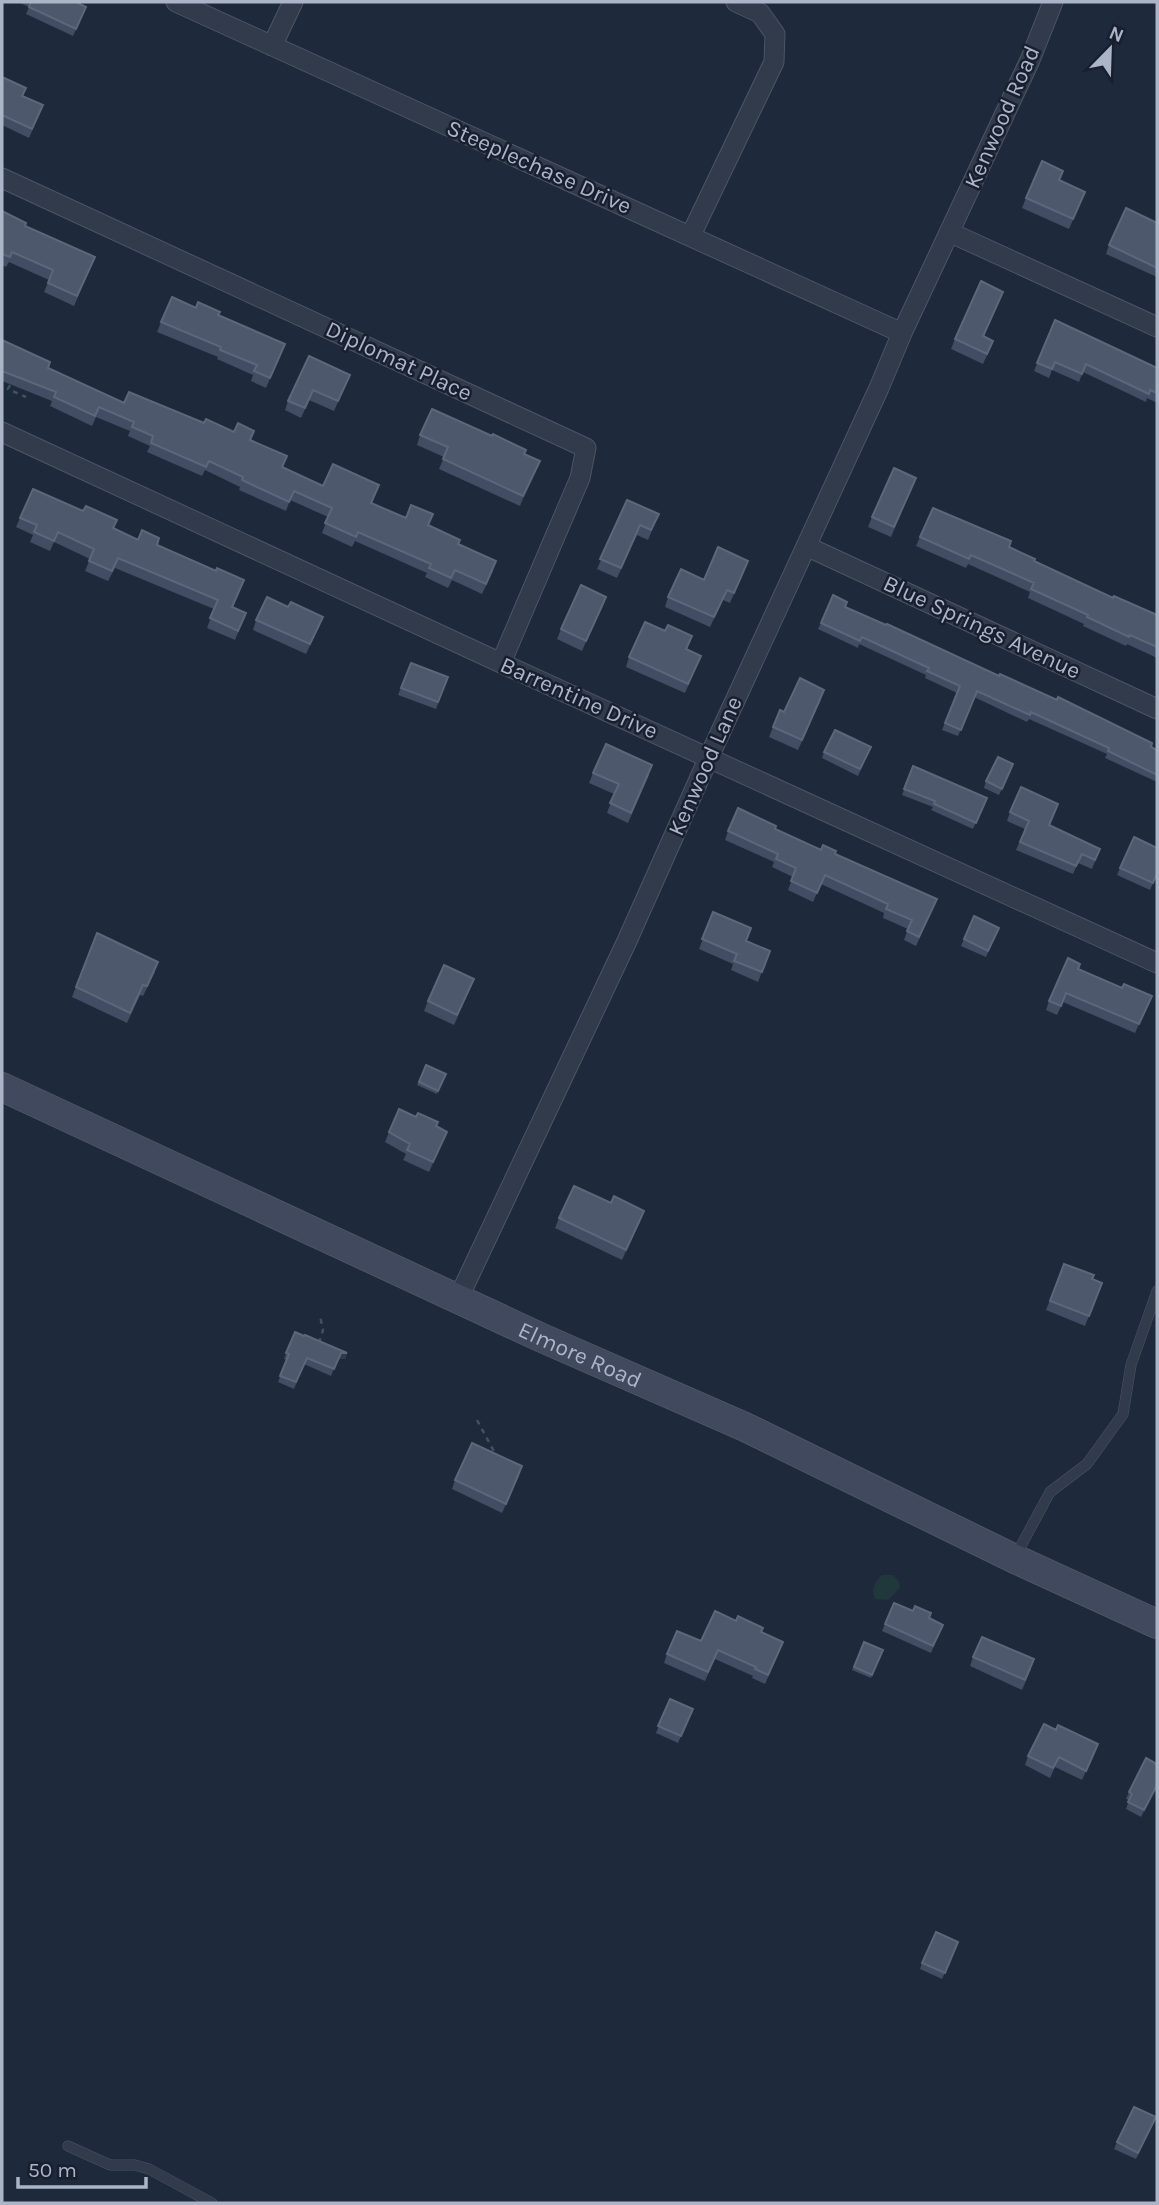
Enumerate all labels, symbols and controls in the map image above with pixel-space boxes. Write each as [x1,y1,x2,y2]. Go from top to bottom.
north arrow [1075,14,1145,84]
text: N [1106,21,1127,47]
street label: Kenwood Road [958,41,1046,193]
street label: Steeplechase Drive [442,114,636,220]
street label: Diplomat Place [322,315,476,407]
street label: Blue Springs Avenue [879,569,1085,685]
street label: Barrentine Drive [496,651,662,745]
street label: Kenwood Lane [662,692,748,840]
street label: Elmore Road [514,1315,646,1394]
scale bar [18,2146,145,2190]
text: 50 m [28,2158,77,2182]

